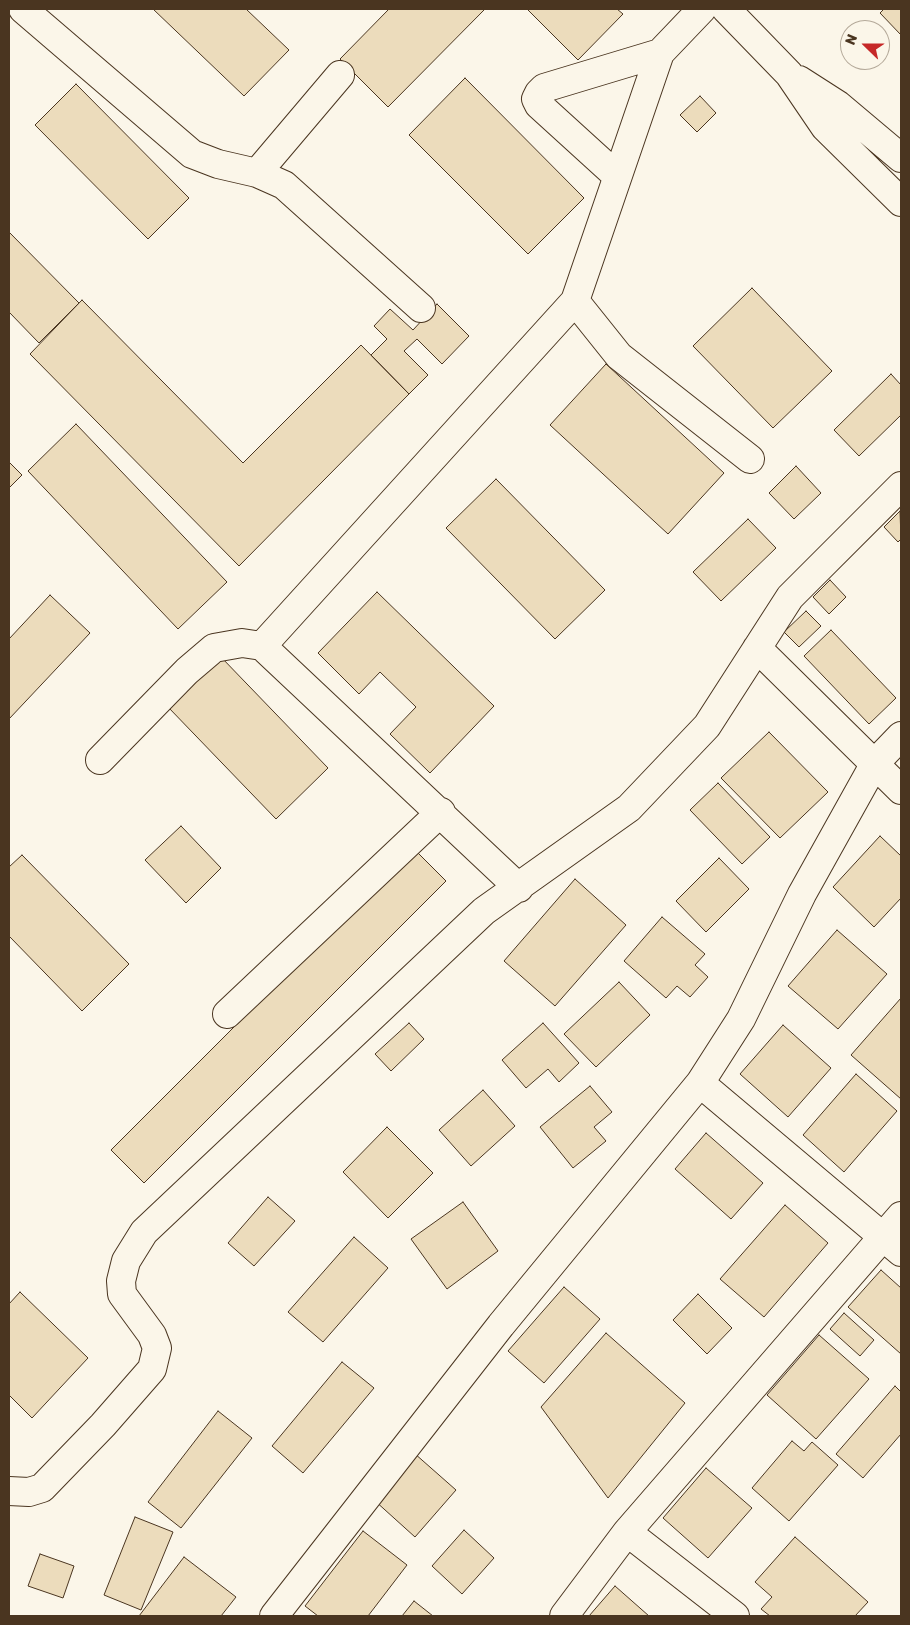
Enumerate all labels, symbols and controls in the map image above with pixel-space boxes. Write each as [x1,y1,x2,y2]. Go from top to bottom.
north arrow [840,20,890,70]
text: N [842,32,861,47]

